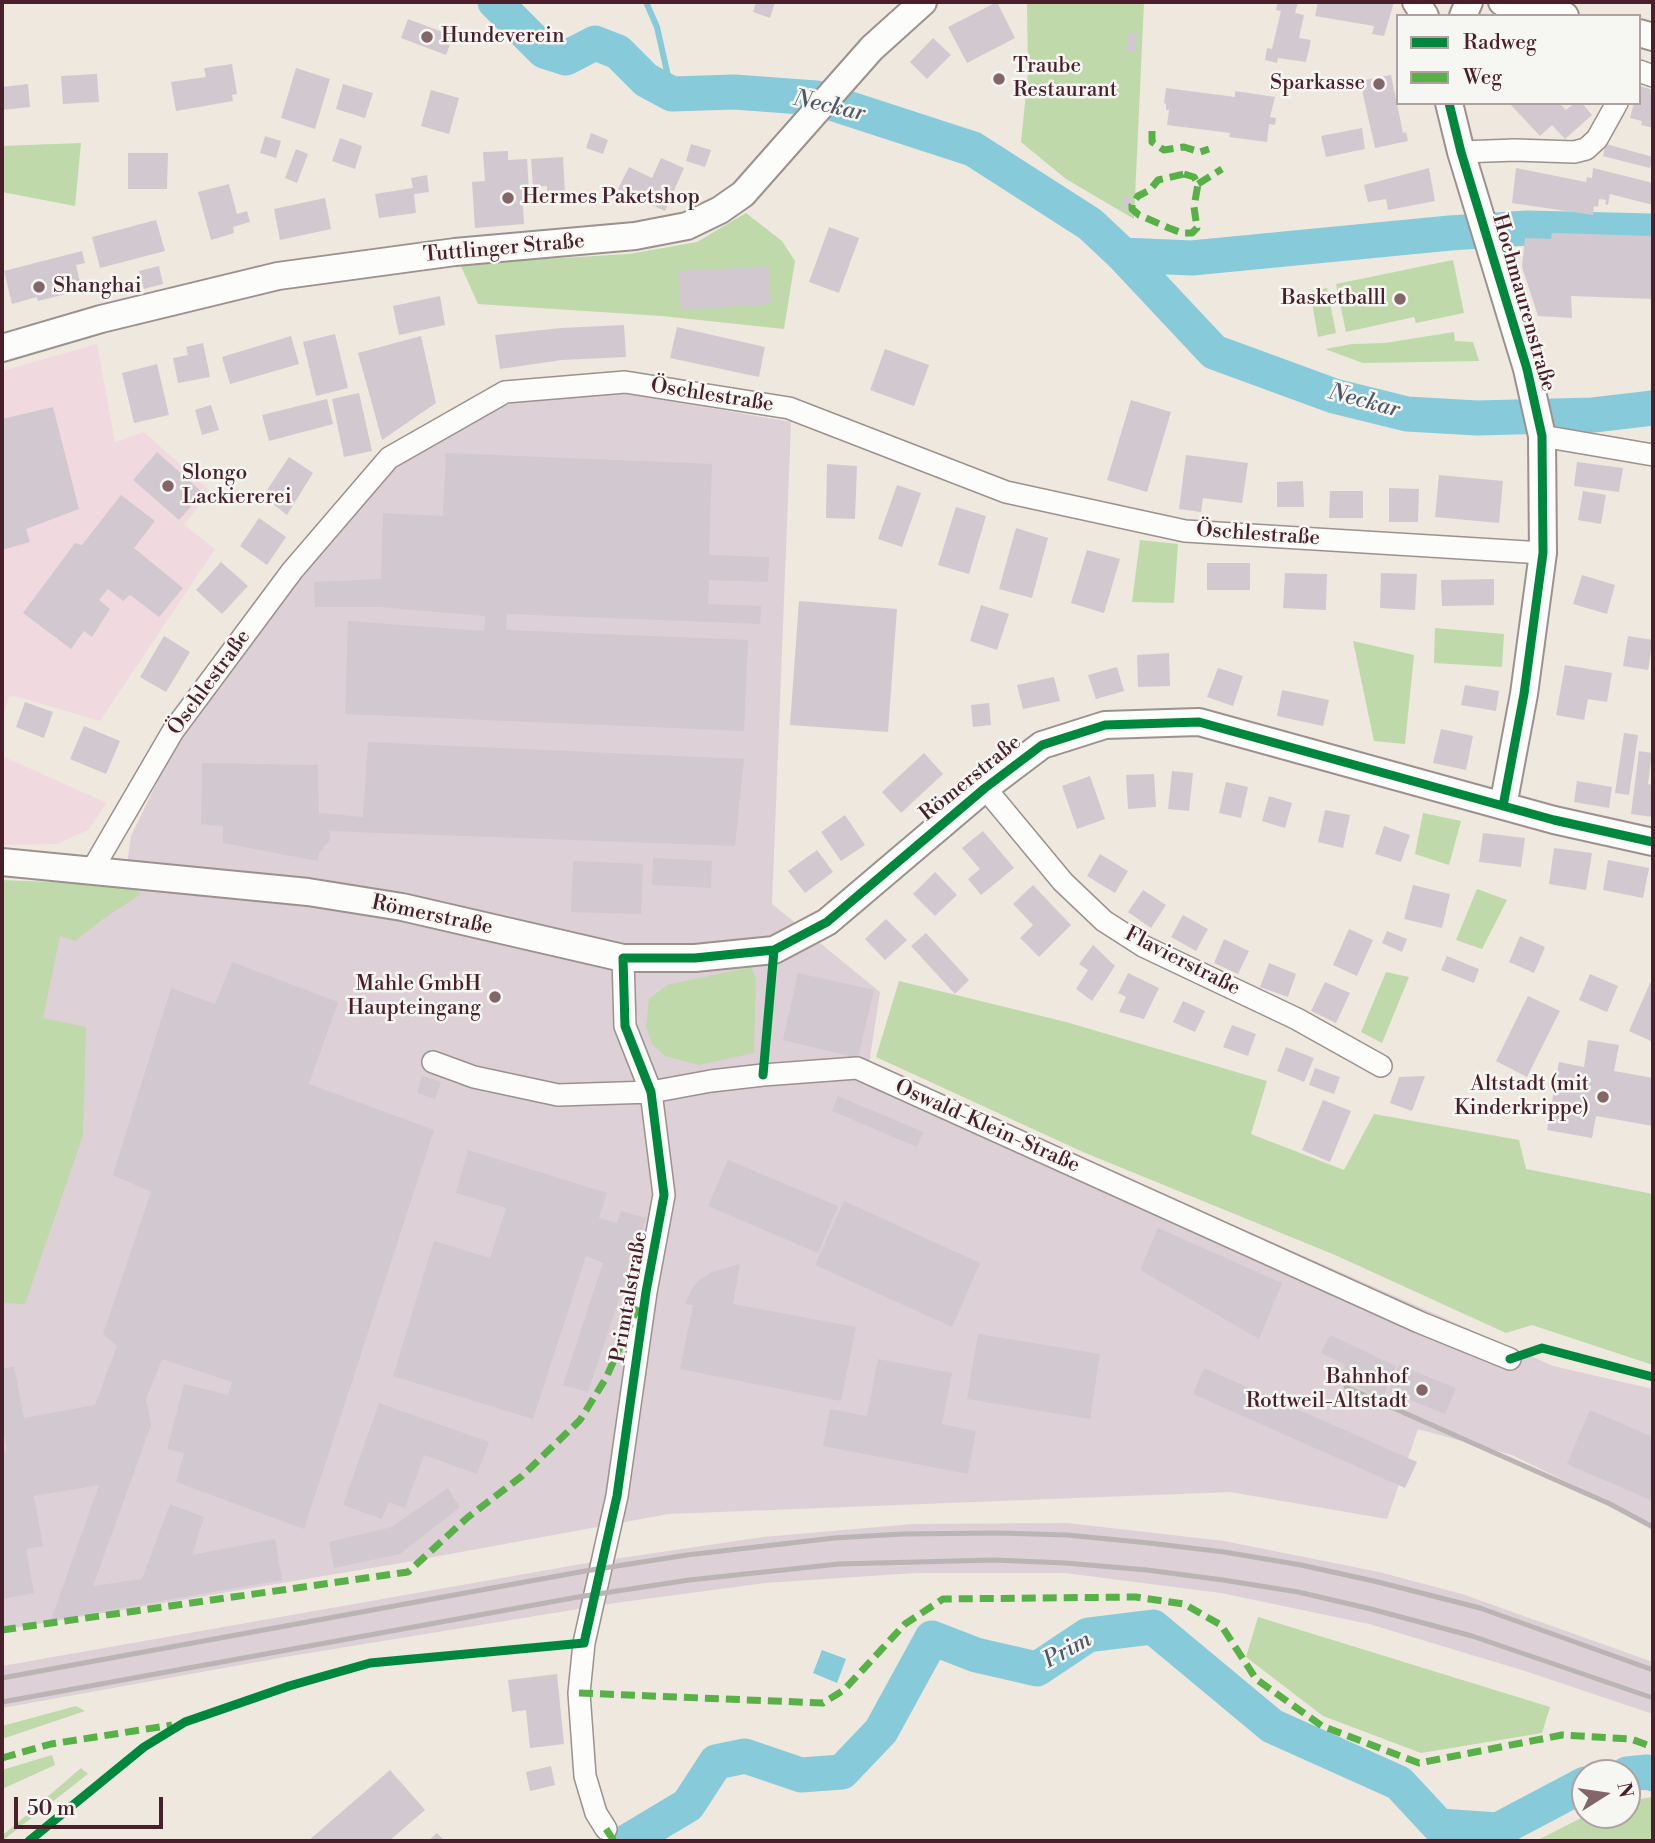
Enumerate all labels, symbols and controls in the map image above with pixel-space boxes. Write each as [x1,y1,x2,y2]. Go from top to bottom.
legend [1396,14,1641,105]
place label: Hundeverein [441,24,564,50]
marker: Hundeverein [419,29,435,45]
text: Radweg [1463,30,1537,56]
place label: Traube Restaurant [1013,54,1117,104]
text: Weg [1463,65,1502,91]
marker: Traube Restaurant [991,71,1007,87]
place label: Sparkasse [1270,71,1365,97]
marker: Sparkasse [1371,76,1387,92]
water label: Neckar [790,85,868,129]
place label: Hermes Paketshop [522,185,700,211]
marker: Hermes Paketshop [500,190,516,206]
street label: Hochmaurenstraße [1486,211,1560,395]
street label: Tuttlinger Straße [422,229,586,269]
place label: Shanghai [53,274,142,300]
marker: Shanghai [31,279,47,295]
place label: Basketballl [1281,286,1386,312]
marker: Basketballl [1392,291,1408,307]
street label: Öschlestraße [649,374,775,418]
water label: Neckar [1325,379,1403,425]
place label: Slongo Lackiererei [182,461,292,511]
marker: Slongo Lackiererei [160,478,176,494]
street label: Öschlestraße [1195,518,1321,552]
street label: Öschlestraße [163,625,257,741]
street label: Römerstraße [915,730,1027,828]
street label: Römerstraße [369,891,495,941]
street label: Flavierstraße [1120,922,1244,1002]
place label: Mahle GmbH Haupteingang [347,972,481,1022]
marker: Mahle GmbH Haupteingang [487,989,503,1005]
place label: Altstadt (mit Kinderkrippe) [1454,1072,1589,1122]
street label: Oswald-Klein-Straße [891,1075,1083,1179]
marker: Altstadt (mit Kinderkrippe) [1595,1089,1611,1105]
street label: Primtalstraße [606,1230,654,1364]
place label: Bahnhof Rottweil-Altstadt [1246,1365,1408,1415]
marker: Bahnhof Rottweil-Altstadt [1414,1382,1430,1398]
water label: Prim [1039,1627,1097,1675]
north arrow [1571,1759,1641,1829]
text: N [1611,1780,1638,1800]
scale bar [18,1784,166,1828]
text: 50 m [27,1796,75,1822]

